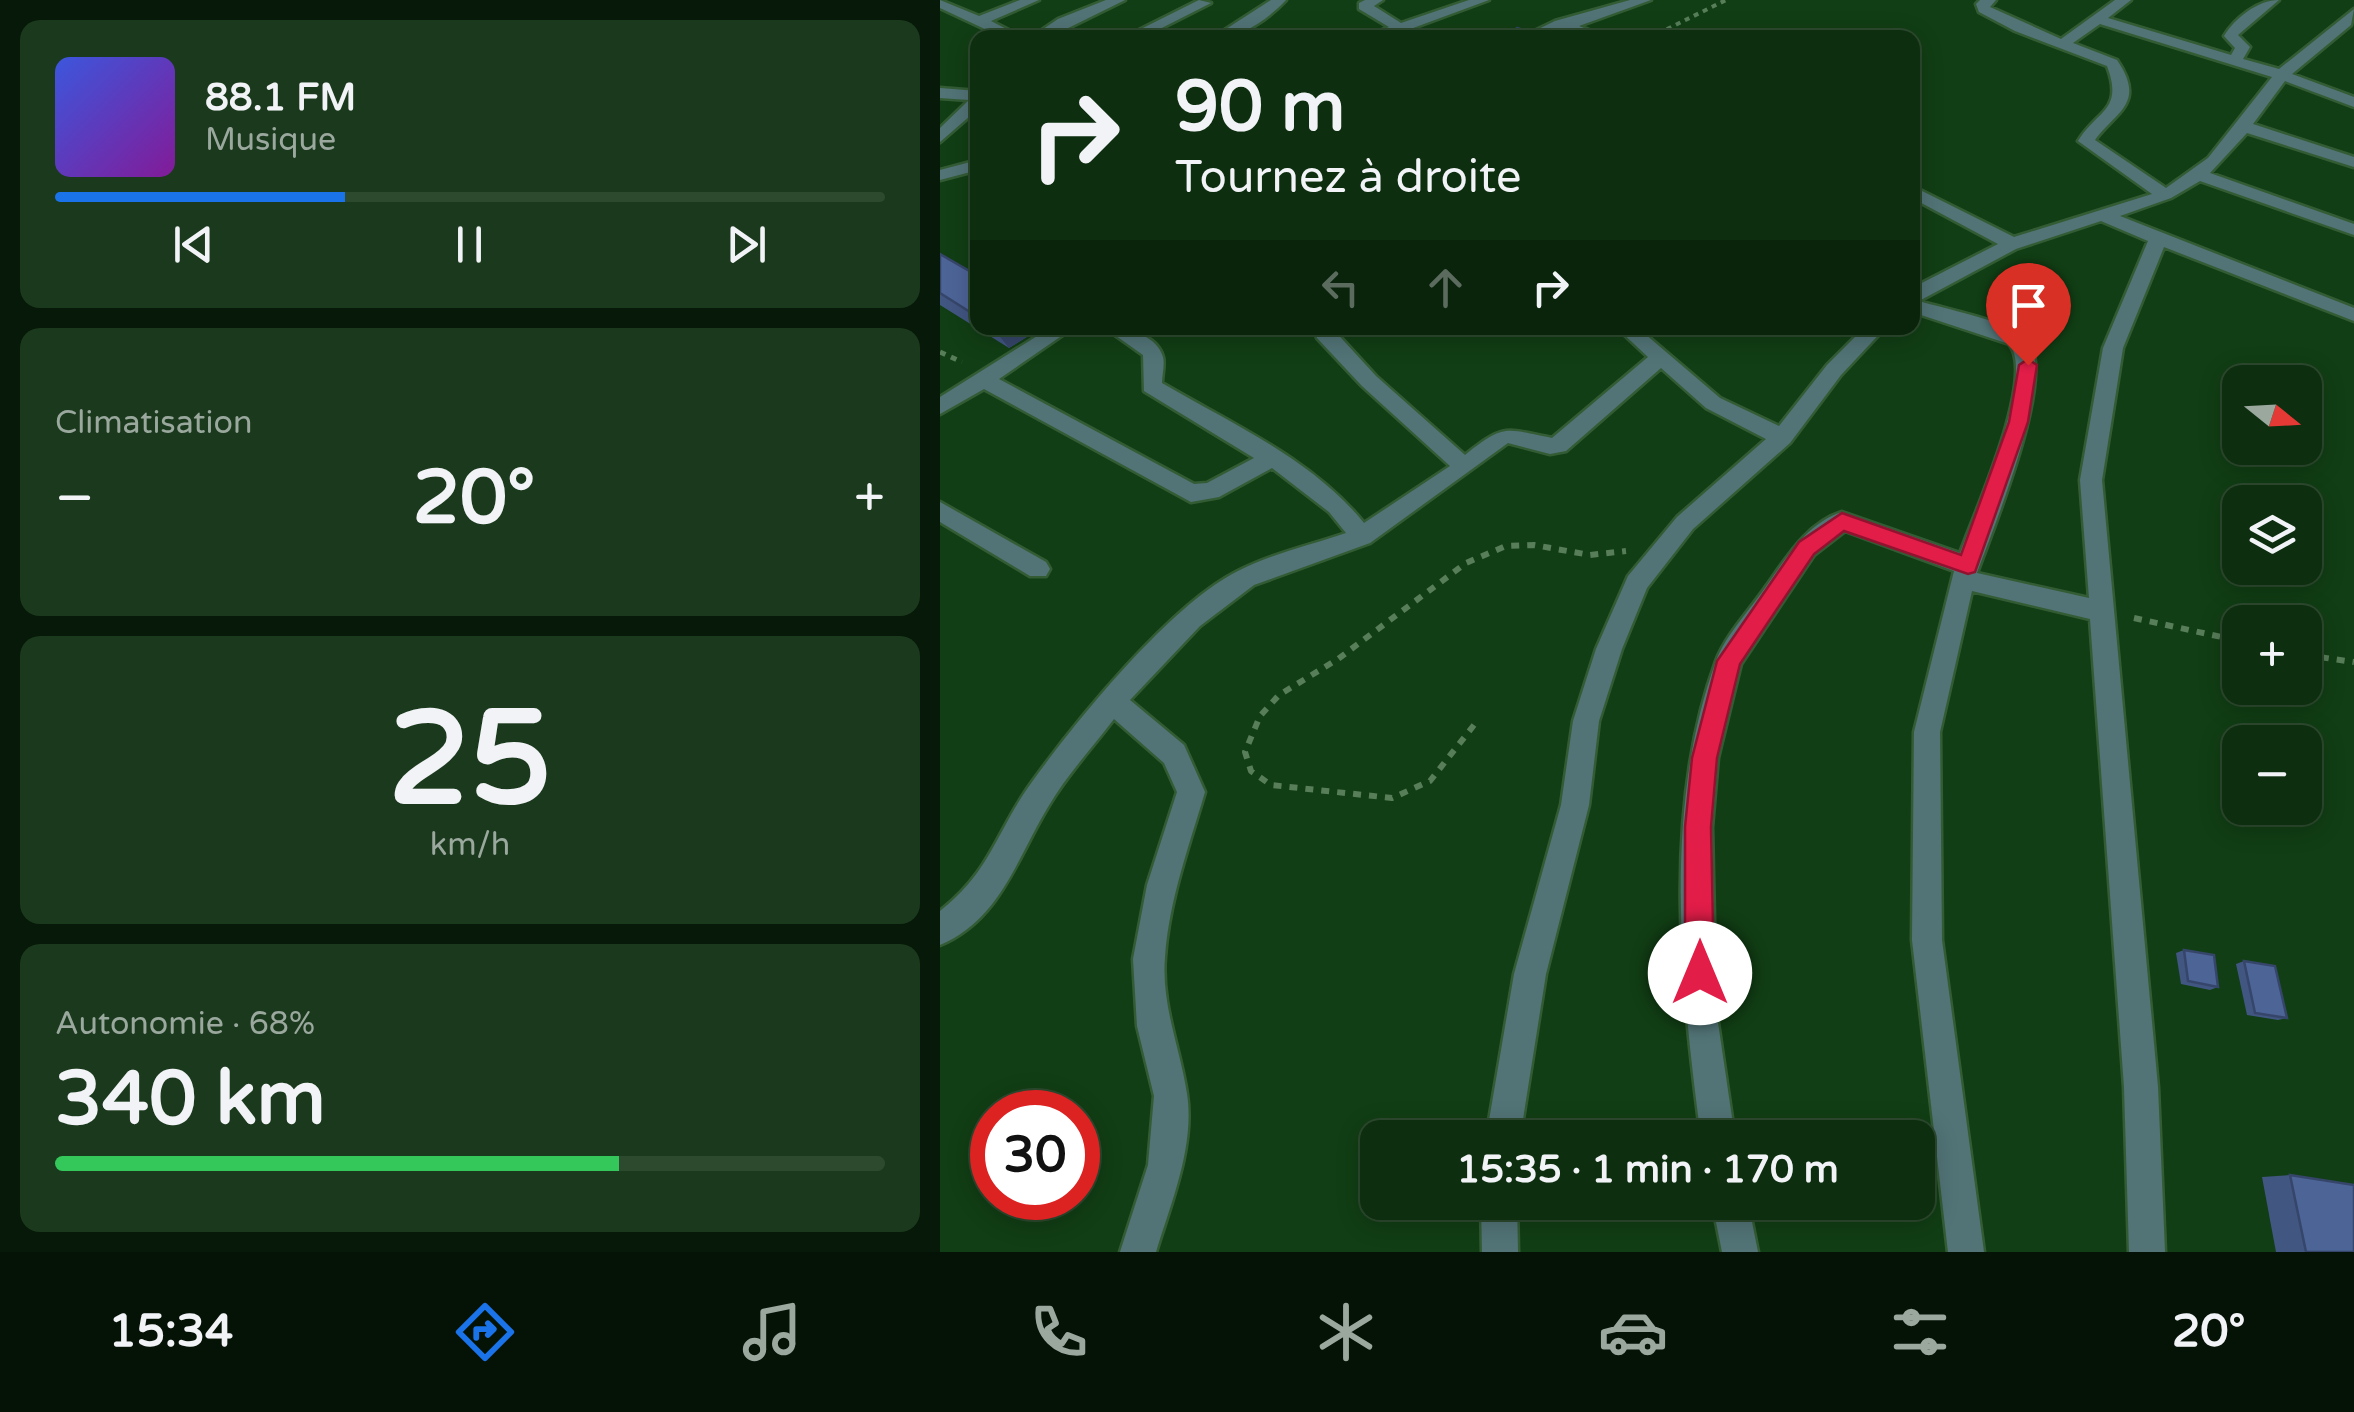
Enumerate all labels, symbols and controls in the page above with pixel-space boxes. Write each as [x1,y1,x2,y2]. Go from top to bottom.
text: 90 m [1175,66,1345,150]
icon: right [1010,70,1140,200]
text: 88.1 FM [205,75,356,121]
text: Musique [205,121,336,159]
text: Tournez à droite [1175,151,1521,205]
icon: previous [166,217,221,272]
icon: pause [442,217,497,272]
icon: next [719,217,774,272]
icon: left [1313,260,1368,315]
icon: ahead [1418,260,1473,315]
icon: right [1523,260,1578,315]
pin [1986,263,2071,366]
icon: arrive [2001,278,2056,333]
north arrow [2222,365,2322,465]
map controls [2222,365,2322,825]
text: Climatisation [55,404,252,442]
text: 20° [413,453,535,543]
text: − [55,466,94,532]
text: + [854,466,885,532]
button: layers [2222,485,2322,585]
button: + [2222,605,2322,705]
text: 25 [388,683,552,839]
button: − [2222,725,2322,825]
text: km/h [430,826,510,864]
position arrow [1648,921,1752,1025]
text: Autonomie · 68% [55,1005,315,1043]
text: 340 km [55,1054,326,1144]
speed limit sign: 30 [970,1090,1100,1220]
text: 15:35 · 1 min · 170 m [1456,1147,1839,1193]
icon: directions [450,1297,520,1367]
icon: music [737,1297,807,1367]
icon: phone [1024,1297,1094,1367]
icon: climate [1311,1297,1381,1367]
icon: car [1598,1297,1668,1367]
icon: filters [1885,1297,1955,1367]
text: 15:34 [108,1305,233,1359]
text: 20° [2172,1305,2245,1359]

